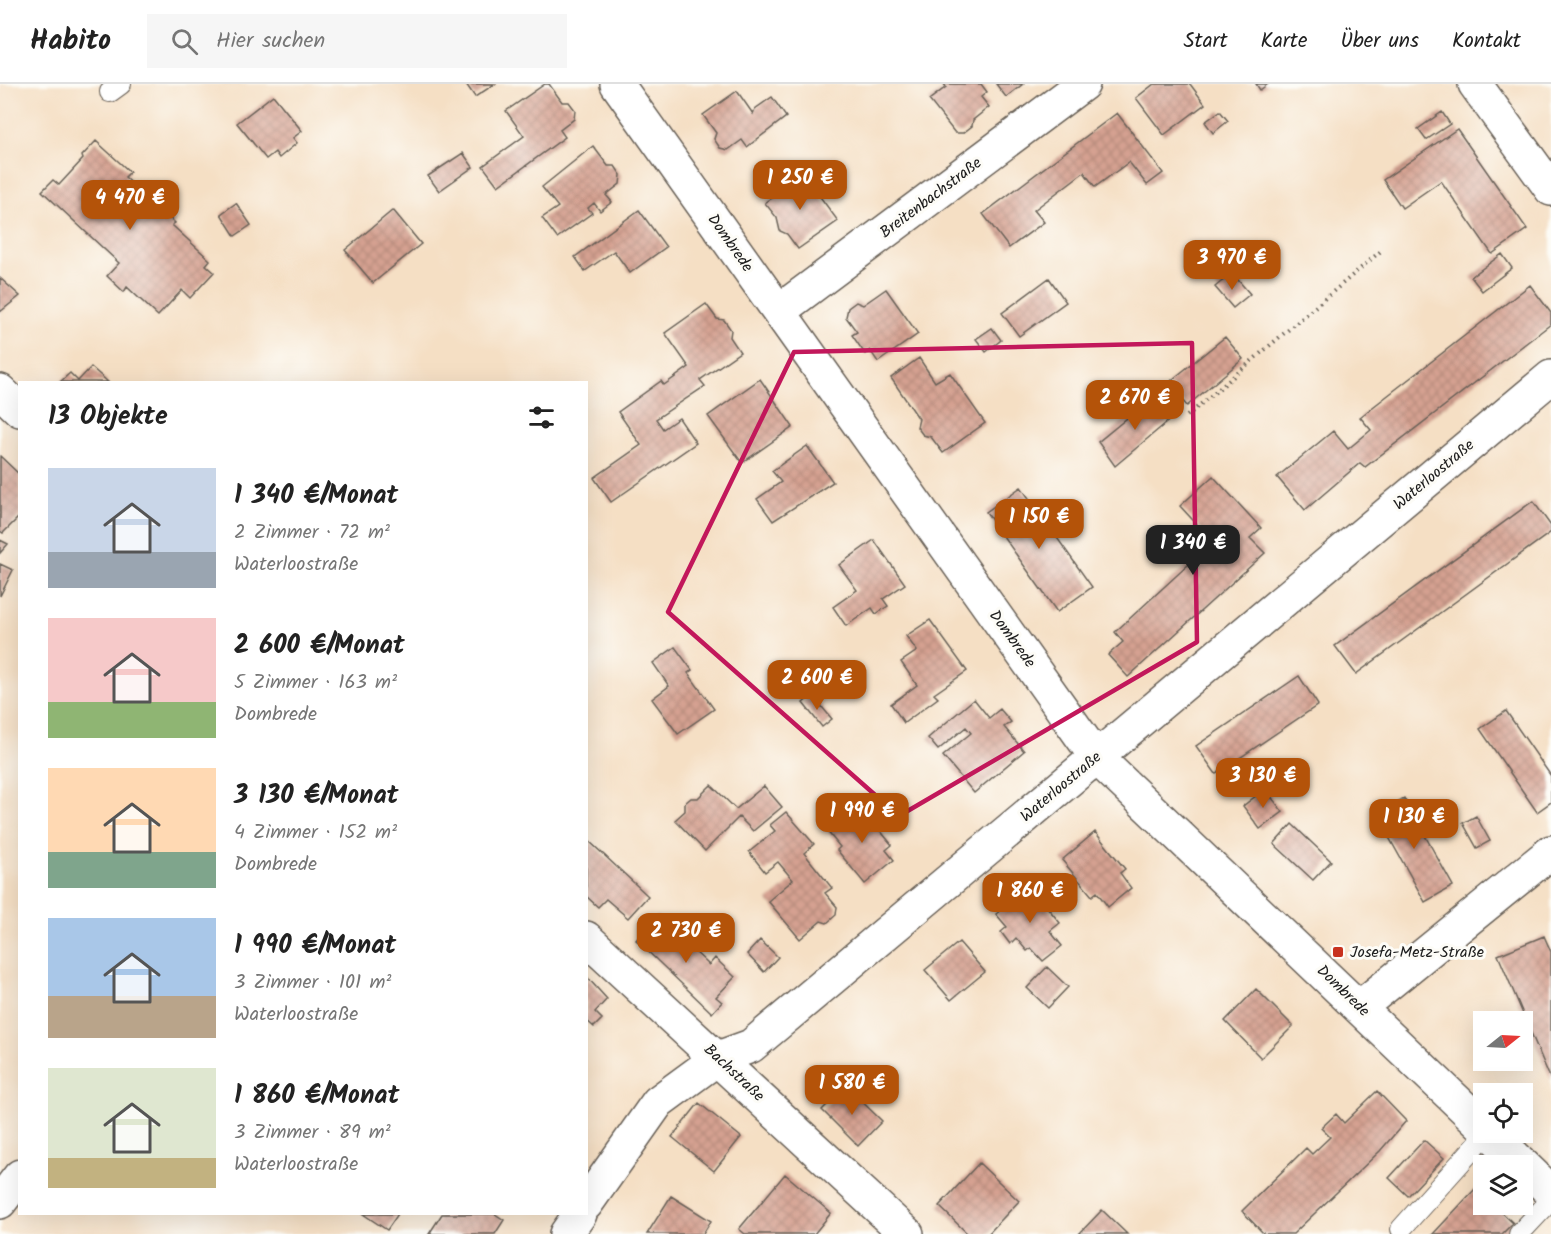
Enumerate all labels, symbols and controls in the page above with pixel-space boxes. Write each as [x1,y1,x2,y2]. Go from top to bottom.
search box [147,14,567,68]
text: Habito [30,19,111,64]
text: Hier suchen [216,24,325,59]
icon: search [168,25,201,58]
text: Start [1183,25,1228,58]
text: Karte [1261,25,1307,58]
text: Über uns [1340,25,1419,58]
text: Kontakt [1452,25,1521,58]
street label: Breitenbachstraße [875,151,987,245]
pin: 1 250 € [745,160,855,211]
text: 1 250 € [767,163,833,195]
pin: 4 470 € [75,180,185,231]
text: 4 470 € [95,183,165,215]
street label: Dombrede [701,209,759,277]
pin: 3 970 € [1177,240,1287,291]
text: 3 970 € [1198,243,1266,275]
pin: 2 670 € [1080,380,1190,431]
text: 2 670 € [1100,383,1170,415]
text: 13 Objekte [48,396,168,438]
icon: filters [525,401,558,434]
street label: Waterloostraße [1388,433,1480,517]
text: 1 340 €/Monat [234,475,398,517]
icon: home [96,492,168,564]
pin: 1 150 € [984,499,1094,550]
text: 1 150 € [1009,502,1069,534]
text: 2 Zimmer · 72 m² [234,517,390,549]
pin: 1 340 € [1138,525,1248,576]
text: 1 340 € [1160,528,1226,560]
text: Waterloostraße [234,549,358,581]
street label: Dombrede [982,605,1042,673]
text: 2 600 €/Monat [234,625,405,667]
icon: home [96,642,168,714]
pin: 2 600 € [762,660,872,711]
text: 2 600 € [781,663,853,695]
text: 5 Zimmer · 163 m² [234,667,397,699]
text: Dombrede [234,699,317,731]
street label: Waterloostraße [1015,745,1107,829]
pin: 3 130 € [1208,758,1318,809]
text: 3 130 € [1230,761,1296,793]
text: 3 130 €/Monat [234,775,398,817]
icon: home [96,792,168,864]
pin: 1 990 € [807,793,917,844]
text: 1 990 € [830,796,894,828]
pin: 1 130 € [1359,799,1469,850]
text: 1 130 € [1383,802,1445,834]
text: 4 Zimmer · 152 m² [234,817,397,849]
text: Dombrede [234,849,317,881]
pin: 1 860 € [975,873,1085,924]
text: 1 860 € [996,876,1064,908]
pin: 2 730 € [631,913,741,964]
text: 2 730 € [651,916,721,948]
text: 1 990 €/Monat [234,925,396,967]
place label: Josefa-Metz-Straße [1350,940,1484,965]
icon: home [96,942,168,1014]
marker: Josefa-Metz-Straße [1331,945,1345,959]
street label: Dombrede [1310,959,1376,1023]
text: 3 Zimmer · 101 m² [234,967,392,999]
text: Waterloostraße [234,999,358,1031]
north arrow [1473,1011,1533,1071]
map controls [1473,1011,1533,1215]
street label: Bachstraße [698,1038,770,1108]
pin: 1 580 € [797,1065,907,1116]
text: 1 580 € [819,1068,885,1100]
text: 1 860 €/Monat [234,1075,399,1117]
button: locate [1473,1083,1533,1143]
icon: home [96,1092,168,1164]
text: 3 Zimmer · 89 m² [234,1117,391,1149]
text: Waterloostraße [234,1149,358,1181]
button: layers [1473,1155,1533,1215]

